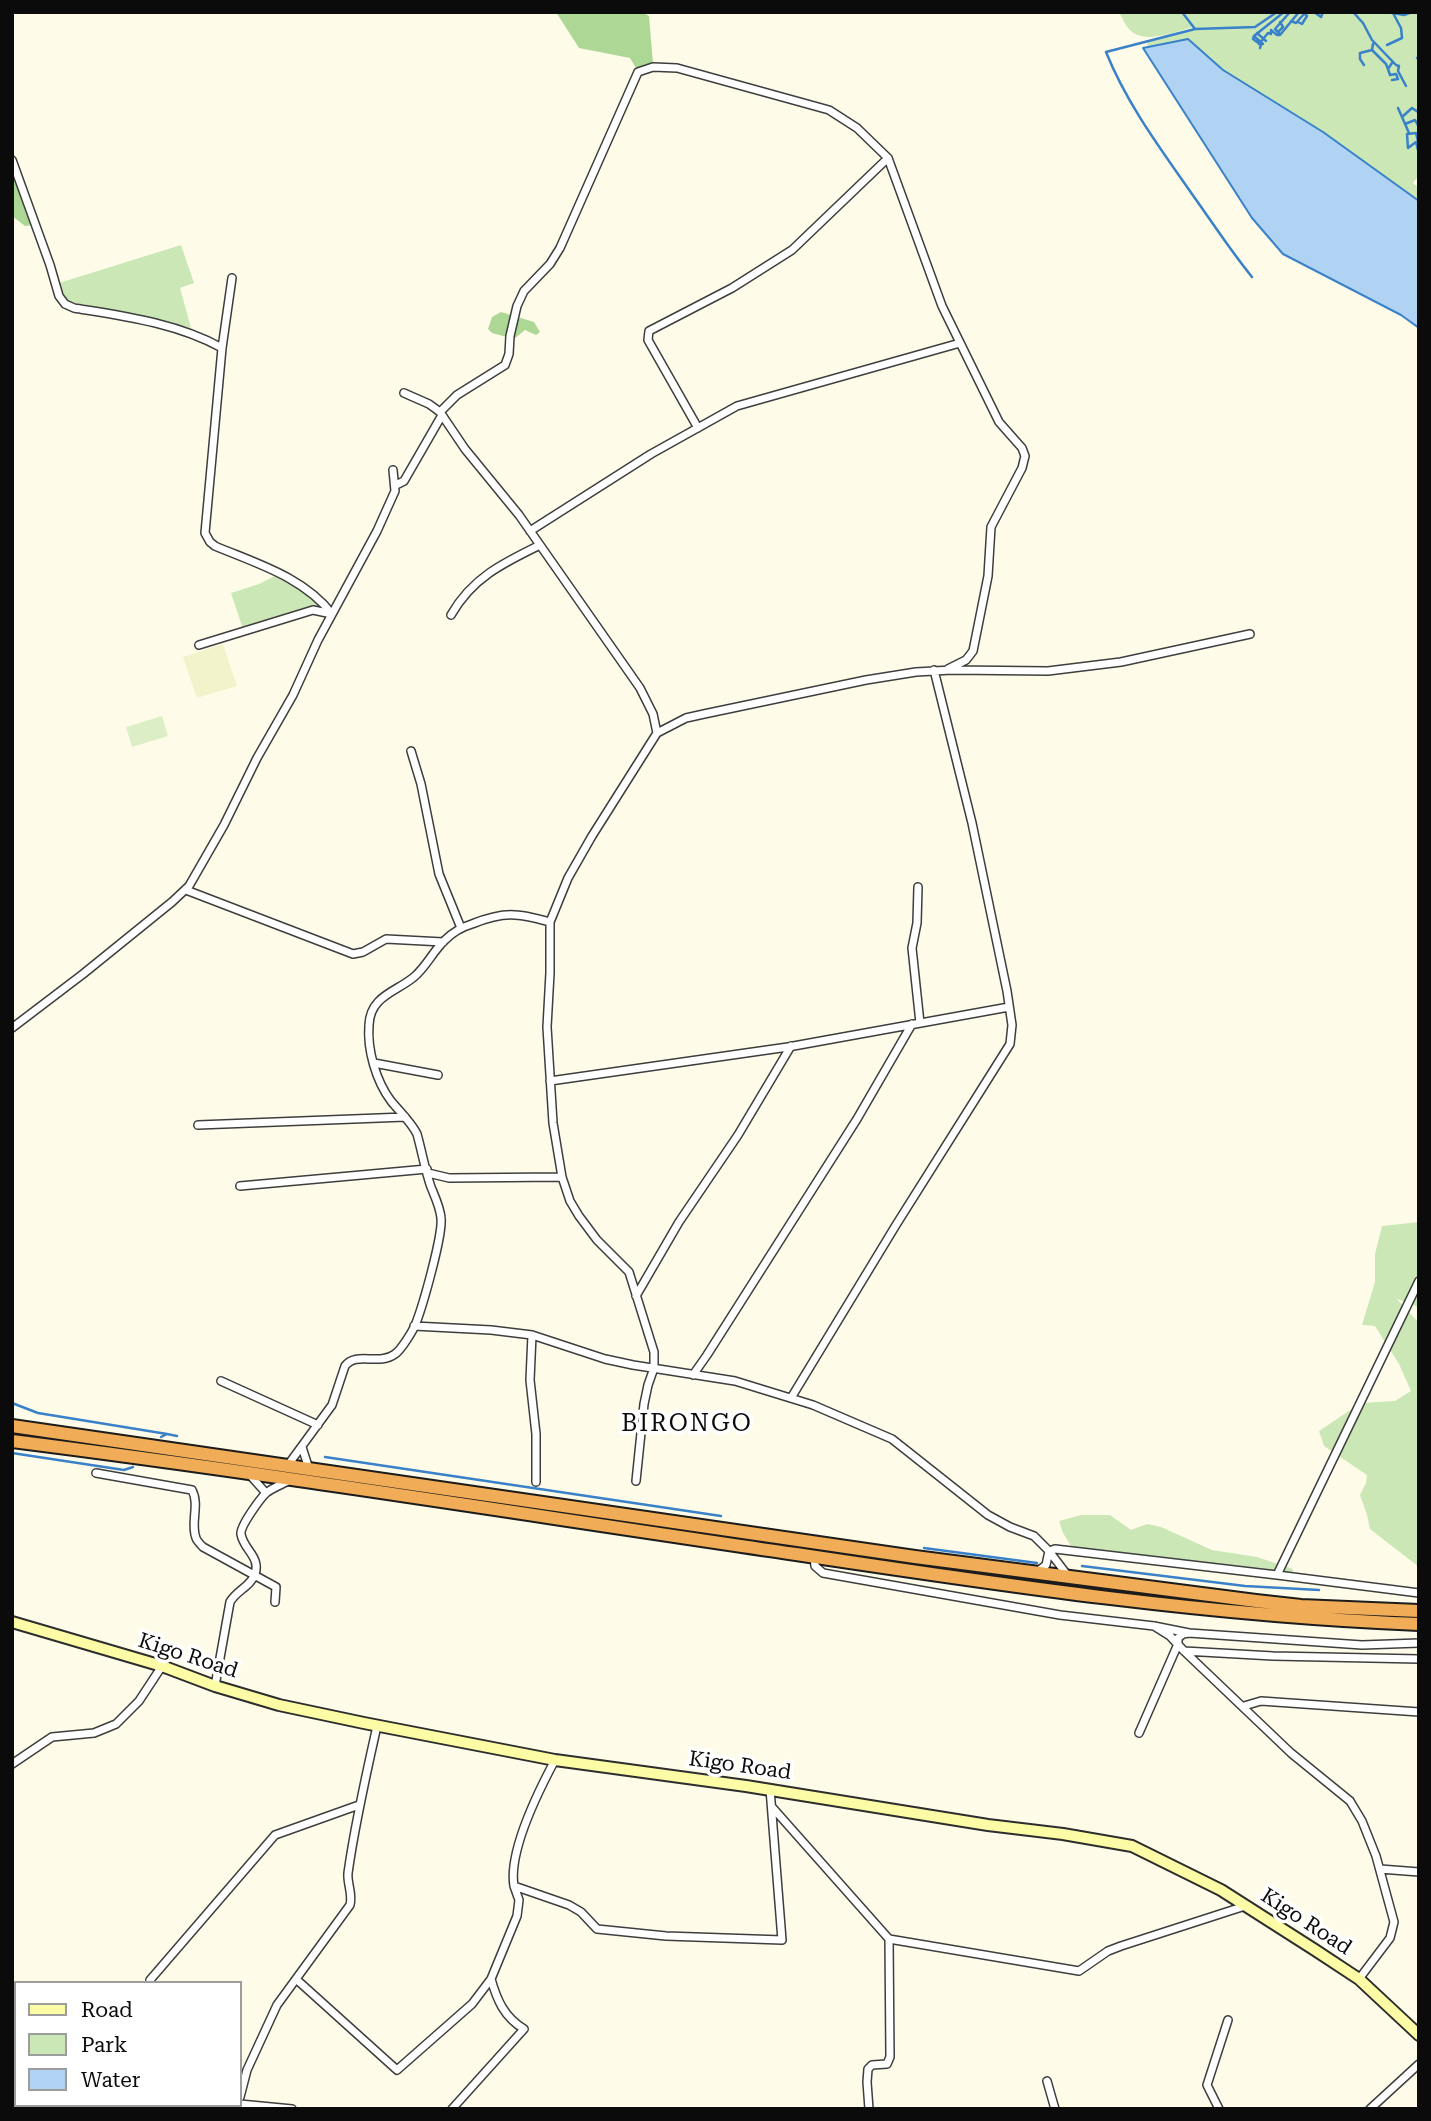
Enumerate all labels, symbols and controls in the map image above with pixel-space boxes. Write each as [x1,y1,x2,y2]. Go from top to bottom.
district label: BIRONGO [622,1410,752,1438]
street label: Kigo Road [135,1628,241,1684]
street label: Kigo Road [687,1746,793,1786]
street label: Kigo Road [1256,1883,1356,1961]
legend [14,1981,242,2107]
text: Road [81,1998,133,2022]
text: Park [81,2033,127,2057]
text: Water [81,2068,140,2092]

